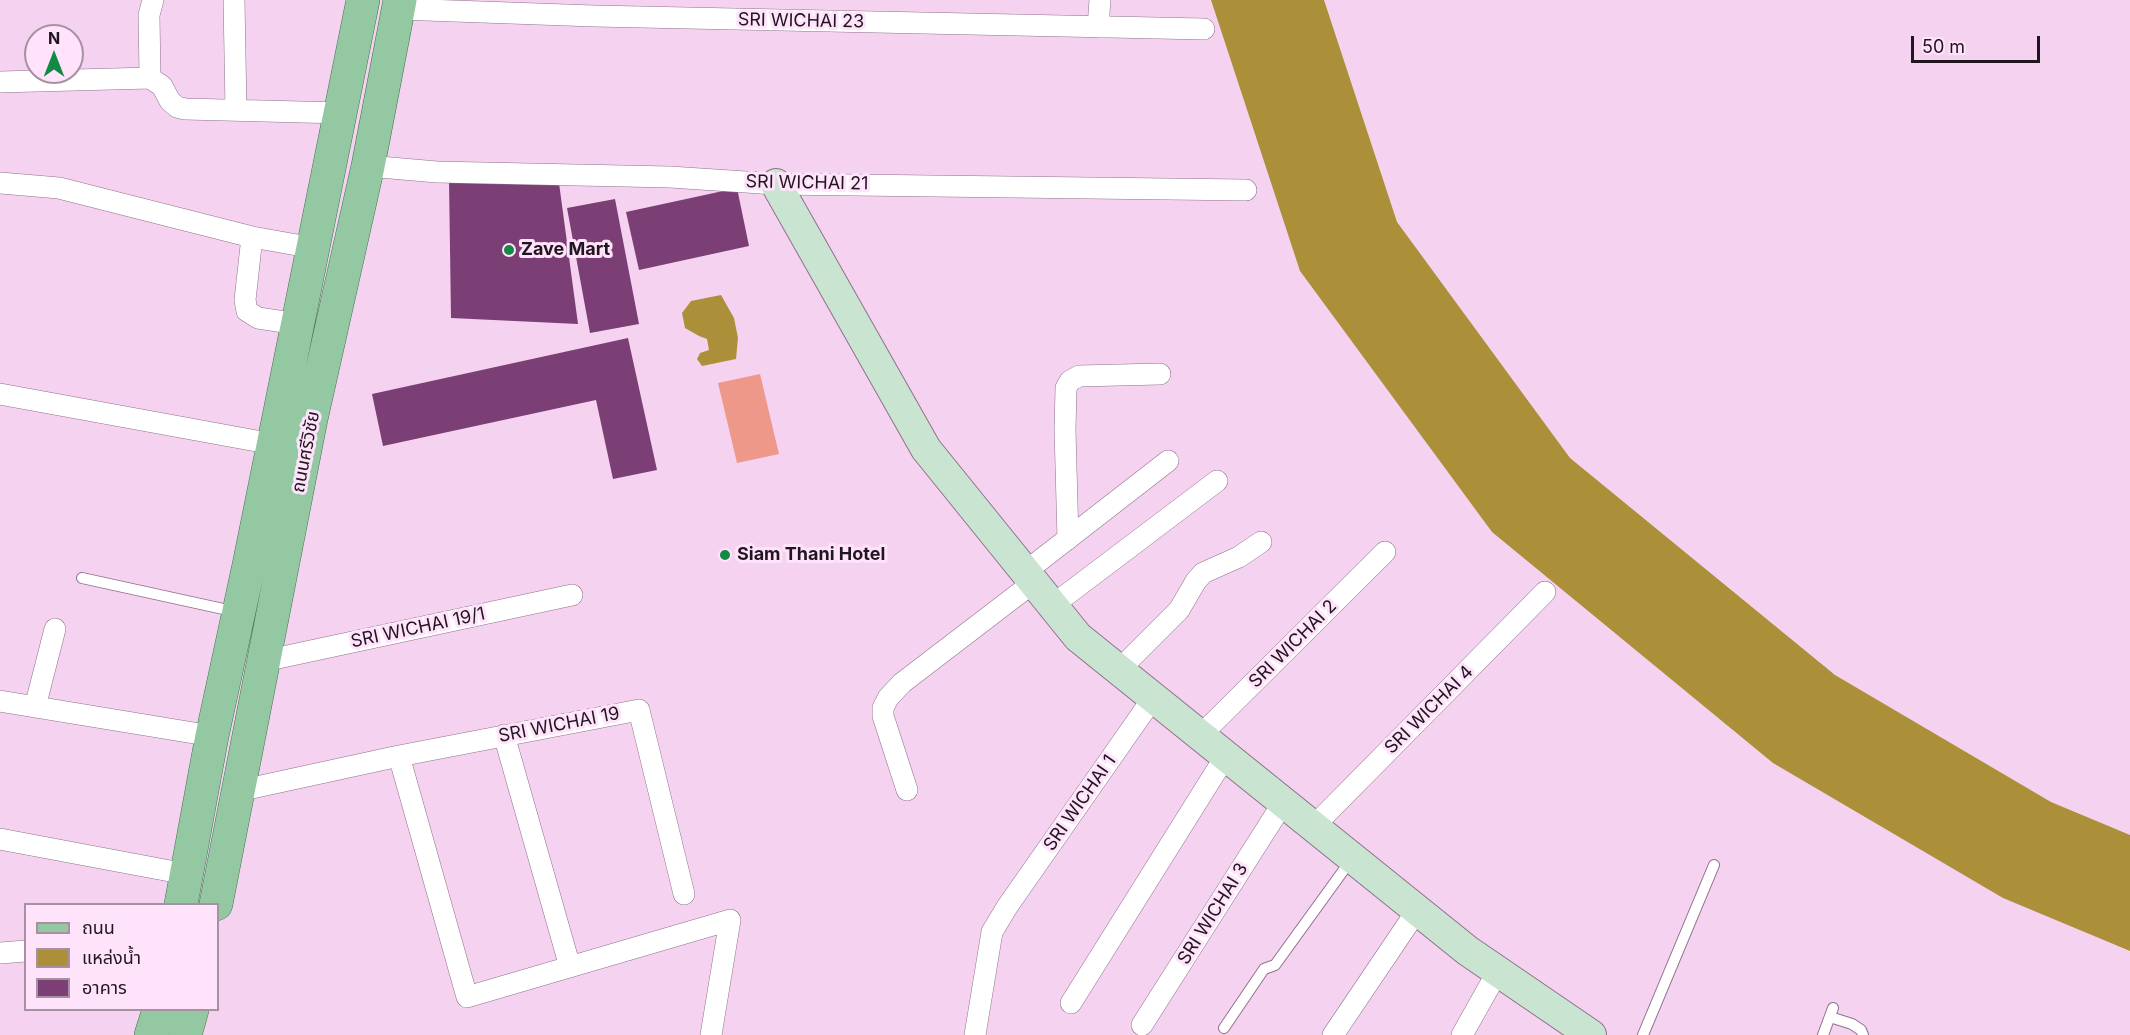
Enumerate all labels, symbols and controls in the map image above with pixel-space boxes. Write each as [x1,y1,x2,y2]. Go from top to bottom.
street label: SRI WICHAI 23 [738,9,864,33]
north arrow [24,24,84,84]
scale bar [1914,24,2043,62]
text: N [48,28,60,48]
text: 50 m [1922,36,1965,57]
street label: SRI WICHAI 21 [745,171,869,195]
place label: Zave Mart [521,239,610,261]
marker: Zave Mart [502,243,516,257]
street label: ถนนศรีวิชัย [288,409,324,495]
place label: Siam Thani Hotel [737,544,885,566]
marker: Siam Thani Hotel [718,548,732,562]
street label: SRI WICHAI 2 [1245,596,1341,692]
street label: SRI WICHAI 19/1 [349,603,487,653]
street label: SRI WICHAI 4 [1380,661,1478,759]
street label: SRI WICHAI 19 [497,703,621,747]
street label: SRI WICHAI 1 [1039,751,1121,855]
street label: SRI WICHAI 3 [1173,859,1253,969]
legend [24,903,219,1011]
text: ถนน [82,917,115,938]
text: แหล่งน้ำ [82,947,141,968]
text: อาคาร [82,977,127,998]

